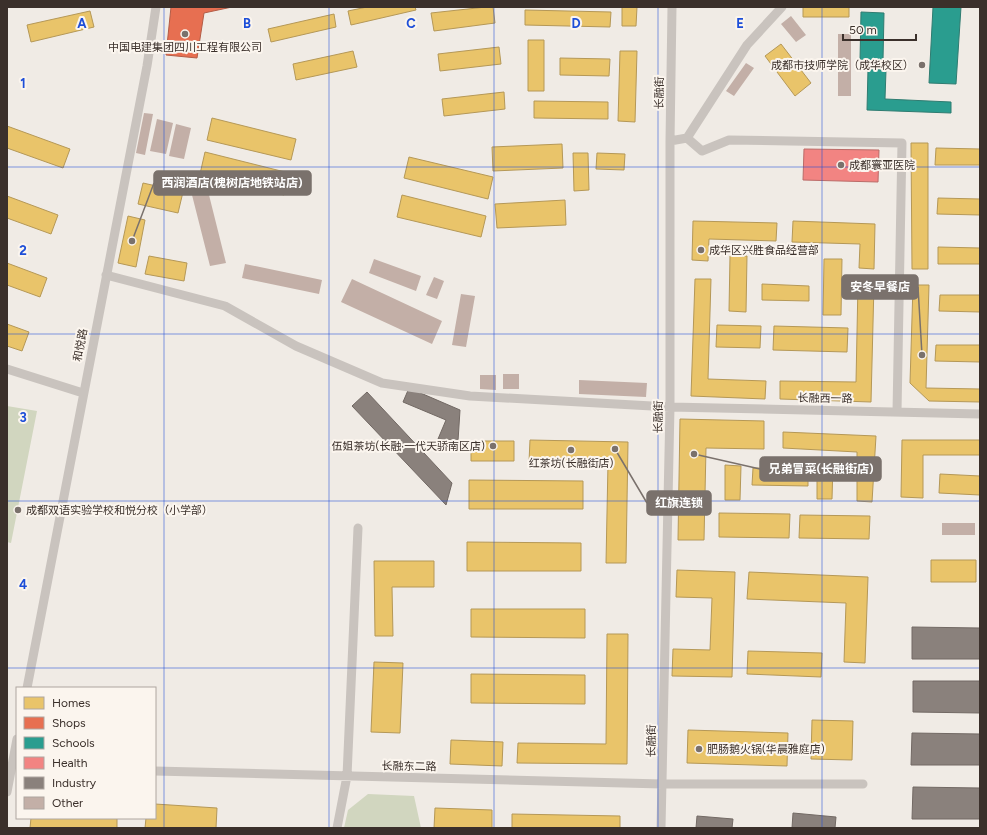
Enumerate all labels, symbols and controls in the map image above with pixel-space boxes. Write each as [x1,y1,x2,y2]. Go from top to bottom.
text: A [77,16,87,31]
text: B [243,16,251,31]
text: C [406,16,416,31]
text: D [571,16,581,31]
text: E [736,16,744,31]
scale bar [843,16,916,42]
text: 50 m [849,23,877,37]
marker: 中国电建集团四川工程有限公司 [180,29,190,39]
place label: 中国电建集团四川工程有限公司 [108,41,262,54]
place label: 成都市技师学院（成华校区） [771,59,914,72]
marker: 成都市技师学院（成华校区） [917,60,927,70]
text: 1 [20,76,26,91]
street label: 长融街 [653,76,666,110]
place label: 成都寰亚医院 [849,159,915,172]
marker: 成都寰亚医院 [836,160,846,170]
callout: 西润酒店(槐树店地铁站店) [154,171,311,195]
text: 西润酒店(槐树店地铁站店) [161,176,303,190]
text: 2 [19,243,27,258]
place label: 成华区兴胜食品经营部 [709,244,819,257]
marker: 成华区兴胜食品经营部 [696,245,706,255]
callout: 安冬早餐店 [842,275,918,299]
text: 安冬早餐店 [850,280,910,294]
street label: 和悦路 [71,328,90,363]
street label: 长融西一路 [797,392,853,405]
street label: 长融街 [652,400,665,434]
text: 3 [19,410,27,425]
place label: 伍姐茶坊(长融·一代天骄南区店) [331,440,485,453]
marker: 伍姐茶坊(长融·一代天骄南区店) [488,441,498,451]
marker: 红茶坊(长融街店) [566,445,576,455]
place label: 红茶坊(长融街店) [529,457,613,470]
callout: 兄弟冒菜(长融街店) [760,457,881,481]
text: 兄弟冒菜(长融街店) [768,462,874,476]
callout: 红旗连锁 [647,491,711,515]
text: 红旗连锁 [655,496,703,510]
place label: 成都双语实验学校和悦分校（小学部） [26,504,213,517]
marker: 成都双语实验学校和悦分校（小学部） [13,505,23,515]
text: 4 [19,577,27,592]
legend [16,687,156,819]
text: Homes [52,696,91,710]
text: Shops [52,716,86,730]
street label: 长融街 [645,724,658,758]
text: Schools [52,736,95,750]
place label: 肥肠鹅火锅(华晨雅庭店) [707,743,825,756]
marker: 肥肠鹅火锅(华晨雅庭店) [694,744,704,754]
text: Health [52,756,88,770]
street label: 长融东二路 [381,760,437,773]
text: Industry [52,776,97,790]
text: Other [52,796,83,810]

